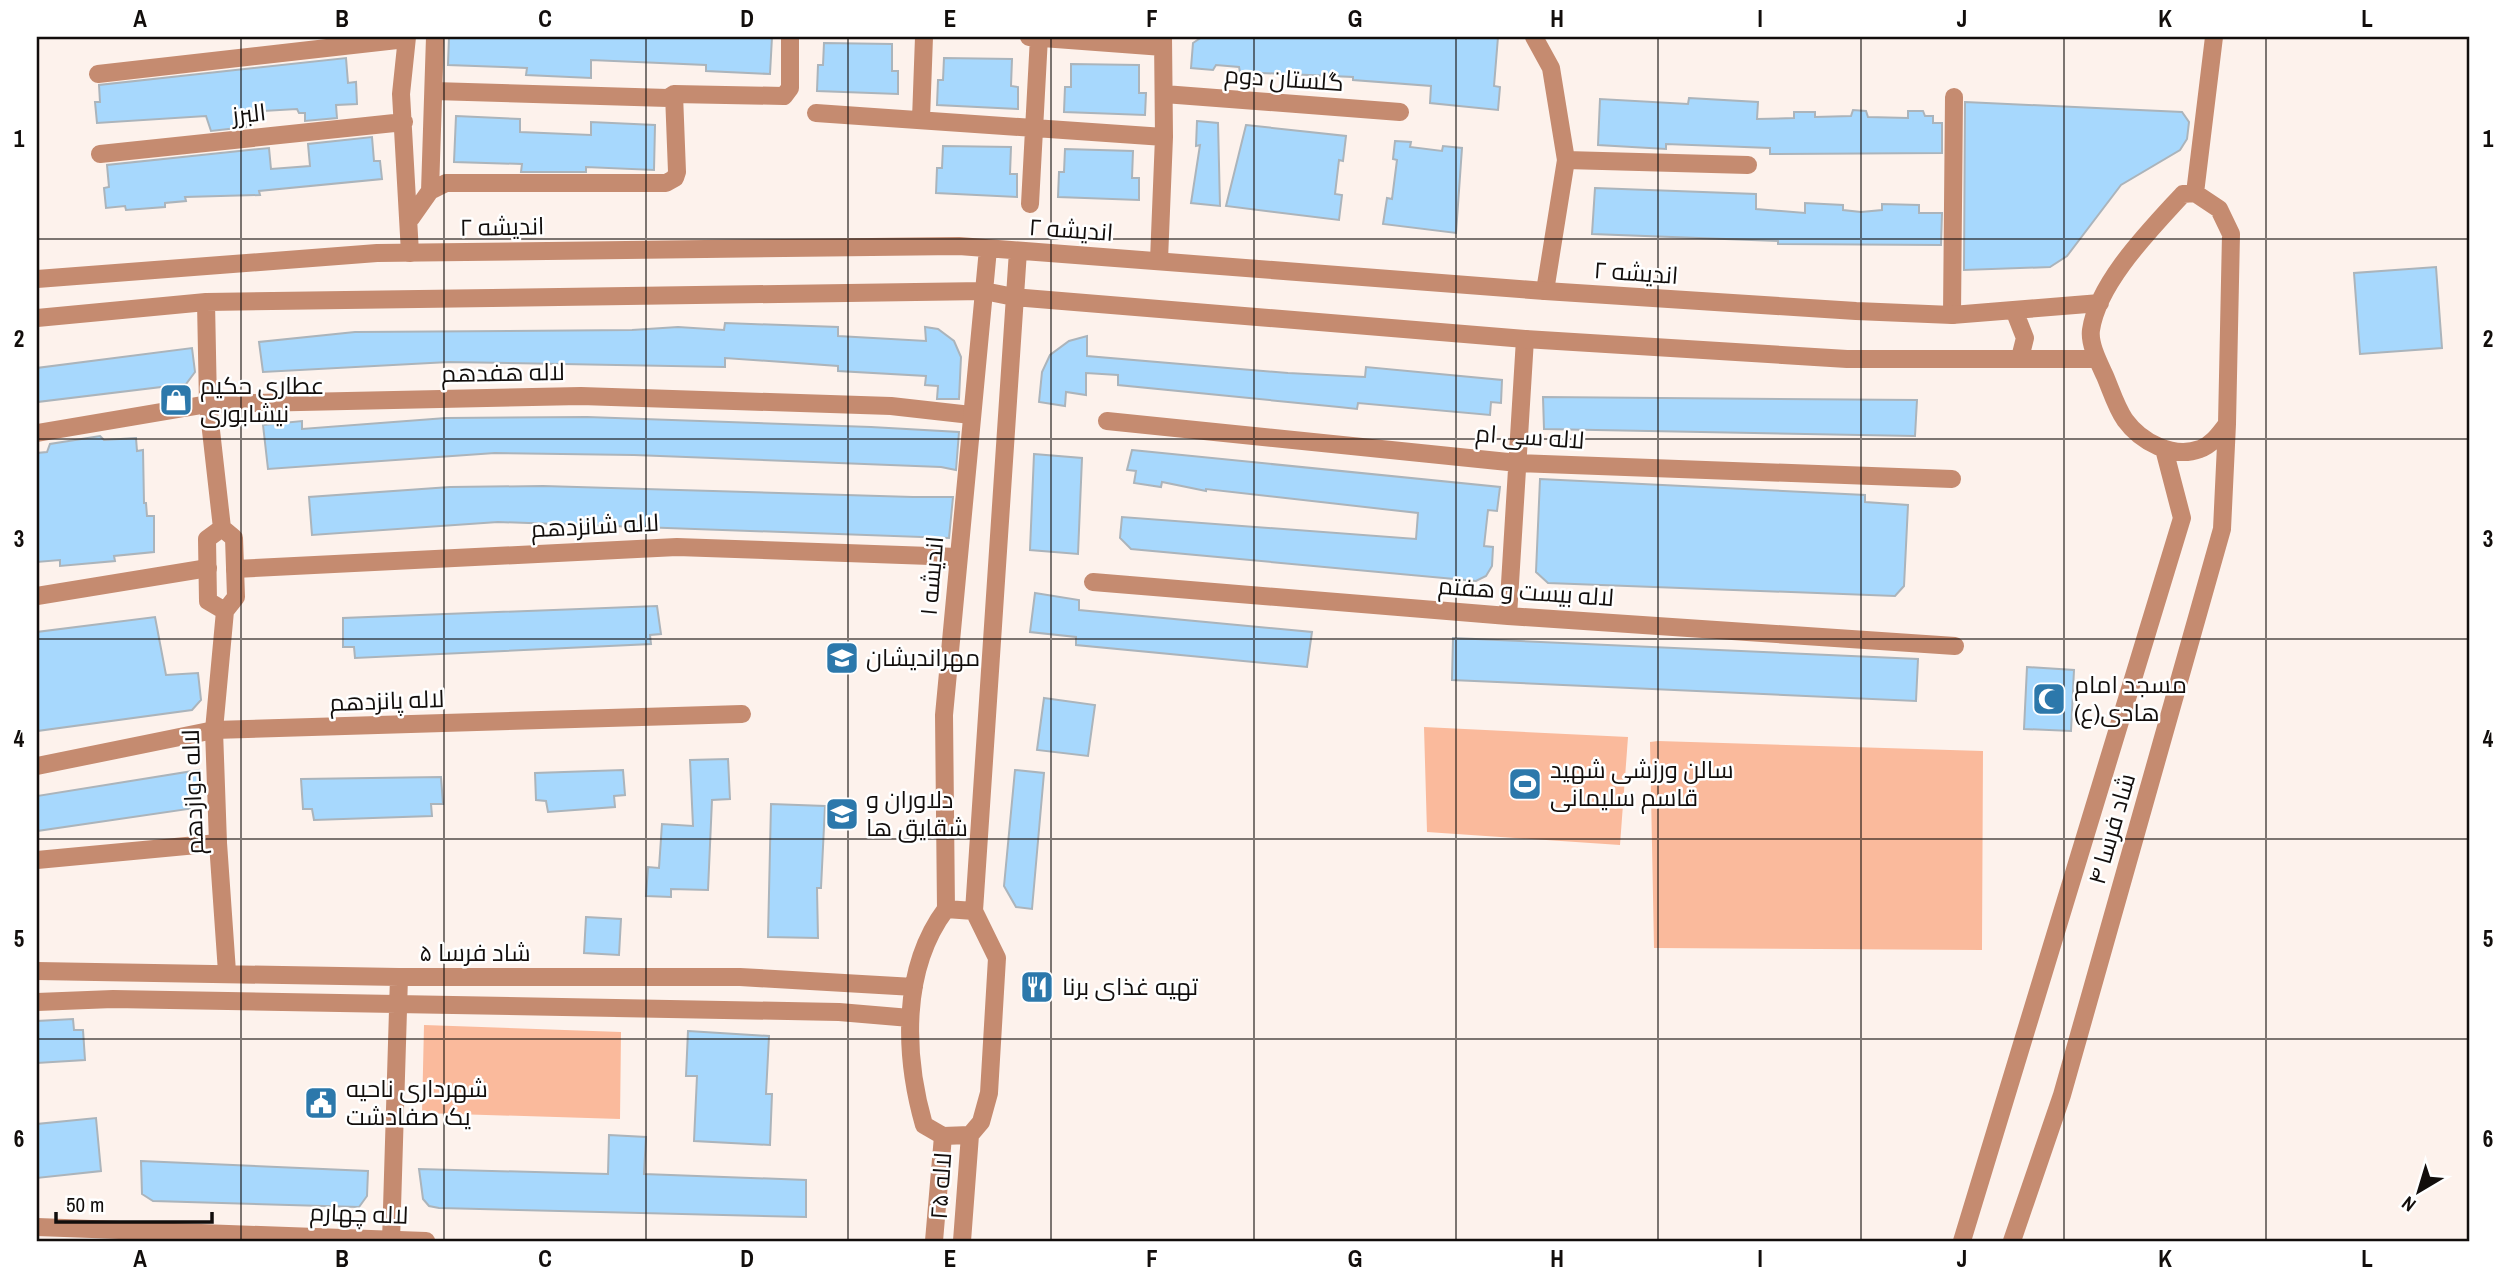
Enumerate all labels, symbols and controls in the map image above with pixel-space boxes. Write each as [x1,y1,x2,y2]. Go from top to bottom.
text: A [133,3,147,34]
text: B [335,3,349,34]
text: C [538,3,552,34]
text: D [740,3,754,34]
text: E [944,3,956,34]
text: F [1146,3,1158,34]
text: G [1348,3,1362,34]
text: H [1550,3,1564,34]
text: I [1757,3,1763,34]
text: J [1957,3,1967,34]
text: K [2158,3,2172,34]
text: L [2361,3,2373,34]
street label: گلستان دوم [1223,58,1345,99]
street label: البرز [229,95,267,131]
text: 1 [14,123,25,154]
text: 1 [2483,123,2494,154]
street label: اندیشه ۲ [459,209,545,243]
street label: اندیشه ۲ [1028,210,1114,248]
street label: اندیشه ۲ [1593,253,1679,291]
text: 2 [14,323,24,354]
text: 2 [2483,323,2493,354]
street label: لاله هفدهم [441,355,565,390]
place label: عطاری حکیم نیشابوری [200,369,325,429]
shop icon: عطاری حکیم نیشابوری [157,381,195,419]
street label: لاله سی ام [1474,416,1586,457]
street label: لاله شانزدهم [530,506,660,545]
text: 3 [14,523,24,554]
text: 3 [2483,523,2493,554]
street label: اندیشه ۱ [912,535,950,617]
street label: لاله بیست و هفتم [1437,569,1615,614]
school or university icon: مهراندیشان [823,639,861,677]
place label: مهراندیشان [866,641,980,673]
place label: مسجد امام هادی(ع) [2074,668,2187,729]
mosque icon: مسجد امام هادی(ع) [2030,680,2068,718]
street label: لاله پانزدهم [329,682,445,719]
text: 4 [14,723,25,754]
text: 4 [2483,723,2494,754]
street label: لاله دوازدهم [174,729,211,855]
place label: سالن ورزشی شهید قاسم سلیمانی [1550,753,1734,814]
sports icon: سالن ورزشی شهید قاسم سلیمانی [1506,765,1544,803]
street label: شاد فرسا ۴ [2080,769,2142,888]
place label: دلاوران و شقایق ها [866,783,968,843]
school or university icon: دلاوران و شقایق ها [823,795,861,833]
text: 5 [14,923,24,954]
text: 5 [2483,923,2493,954]
street label: شاد فرسا ۵ [419,936,531,968]
restaurant icon: تهیه غذای برنا [1018,968,1056,1006]
place label: تهیه غذای برنا [1062,970,1199,1002]
place label: شهرداری ناحیه یک صفادشت [346,1072,488,1132]
public building icon: شهرداری ناحیه یک صفادشت [302,1084,340,1122]
text: 6 [14,1123,24,1154]
text: 6 [2483,1123,2493,1154]
street label: لاله ۲۵ [922,1151,958,1221]
north arrow [2384,1156,2454,1226]
scale bar [56,1180,212,1224]
text: 50 m [66,1190,104,1219]
text: N [2396,1191,2421,1218]
street label: لاله چهارم [309,1195,409,1232]
text: A [133,1243,147,1274]
text: B [335,1243,349,1274]
text: C [538,1243,552,1274]
text: D [740,1243,754,1274]
text: E [944,1243,956,1274]
text: F [1146,1243,1158,1274]
text: G [1348,1243,1362,1274]
text: H [1550,1243,1564,1274]
text: I [1757,1243,1763,1274]
text: J [1957,1243,1967,1274]
text: K [2158,1243,2172,1274]
text: L [2361,1243,2373,1274]

